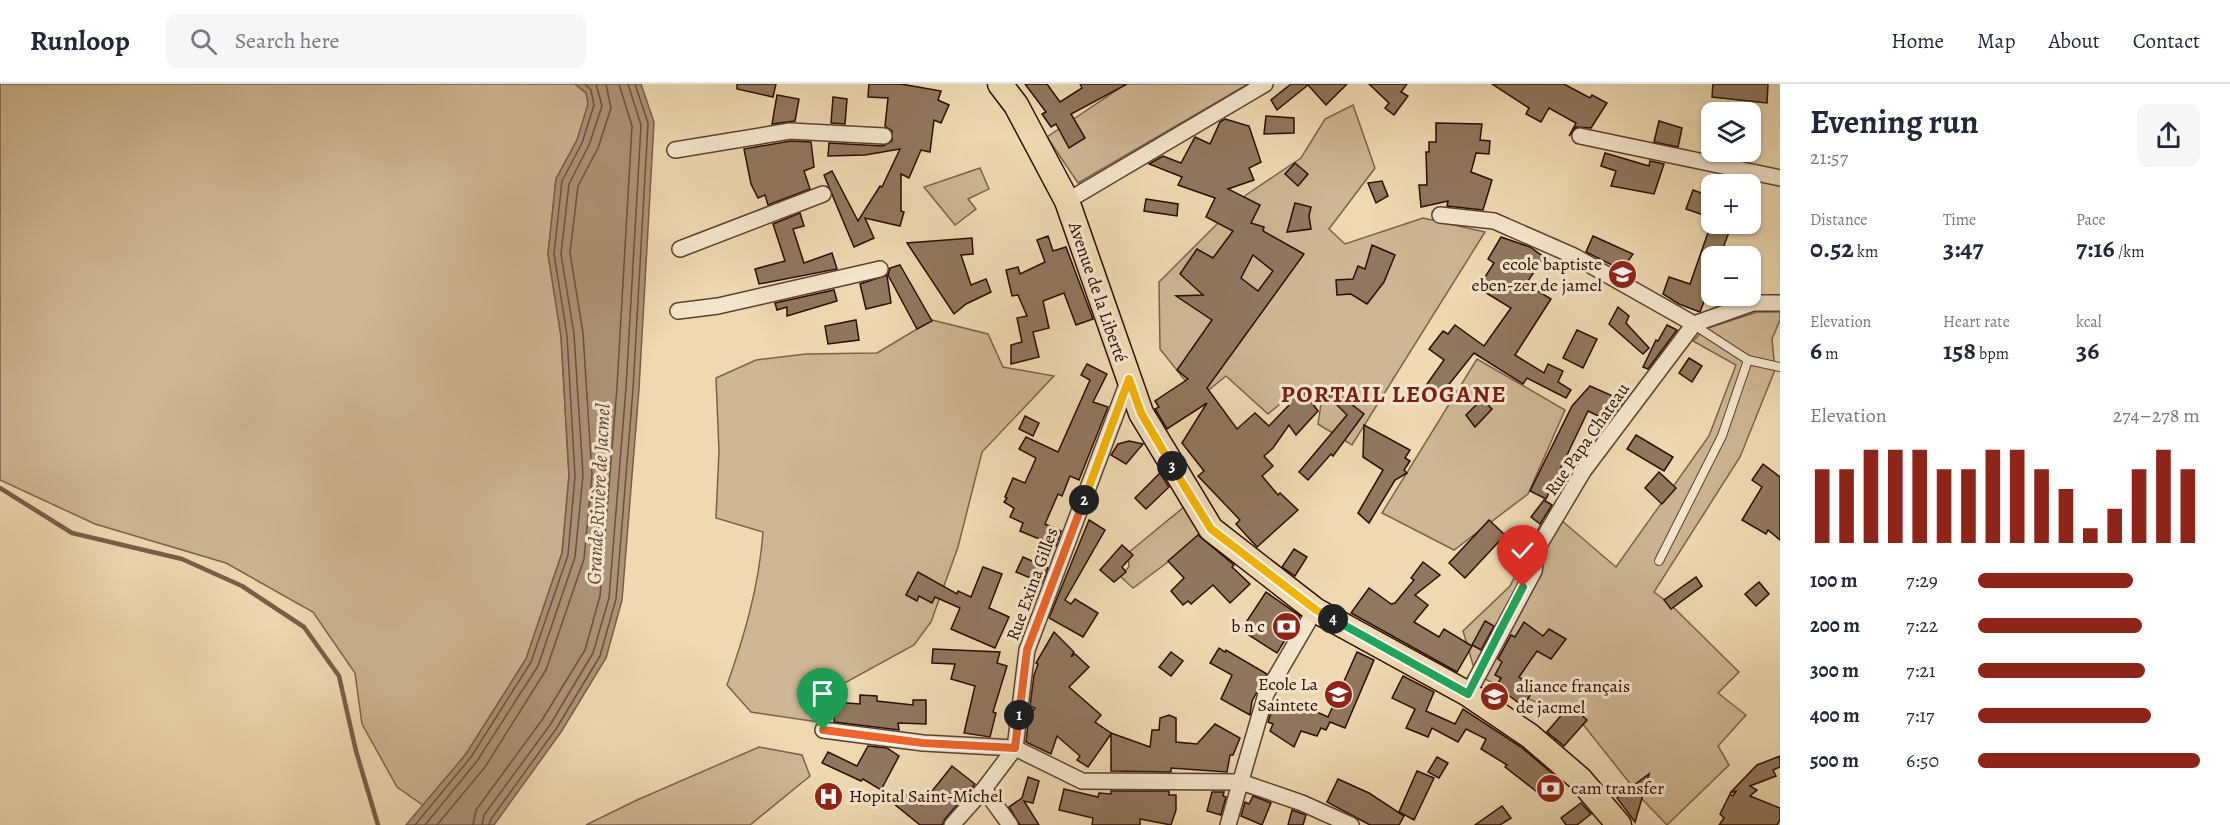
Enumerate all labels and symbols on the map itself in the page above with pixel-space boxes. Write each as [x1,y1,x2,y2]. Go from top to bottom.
street label: Avenue de la Liberté [1062,218,1133,365]
place label: ecole baptiste eben-zer de jamel [1472,252,1603,297]
school or university icon: ecole baptiste eben-zer de jamel [1607,258,1639,290]
district label: PORTAIL LEOGANE [1281,378,1507,410]
street label: Rue Papa Chateau [1539,378,1635,500]
water label: Grande Rivière de Jacmel [580,403,617,585]
pin: 3 [1157,451,1187,481]
pin: 2 [1069,485,1099,515]
street label: Rue Exina Gilles [1000,524,1064,644]
pin [1497,525,1548,587]
pin: 4 [1318,604,1348,634]
bank icon: b n c [1270,610,1302,642]
place label: b n c [1231,614,1265,638]
pin [797,668,848,730]
place label: Ecole La Saintete [1257,672,1319,717]
place label: aliance français de jacmel [1516,674,1630,719]
school or university icon: Ecole La Saintete [1323,678,1355,710]
school or university icon: aliance français de jacmel [1479,680,1511,712]
pin: 1 [1004,700,1034,730]
bank icon: cam transfer [1534,772,1566,804]
place label: cam transfer [1571,776,1664,800]
hospital icon: Hopital Saint-Michel [812,780,844,812]
place label: Hopital Saint-Michel [849,784,1003,808]

